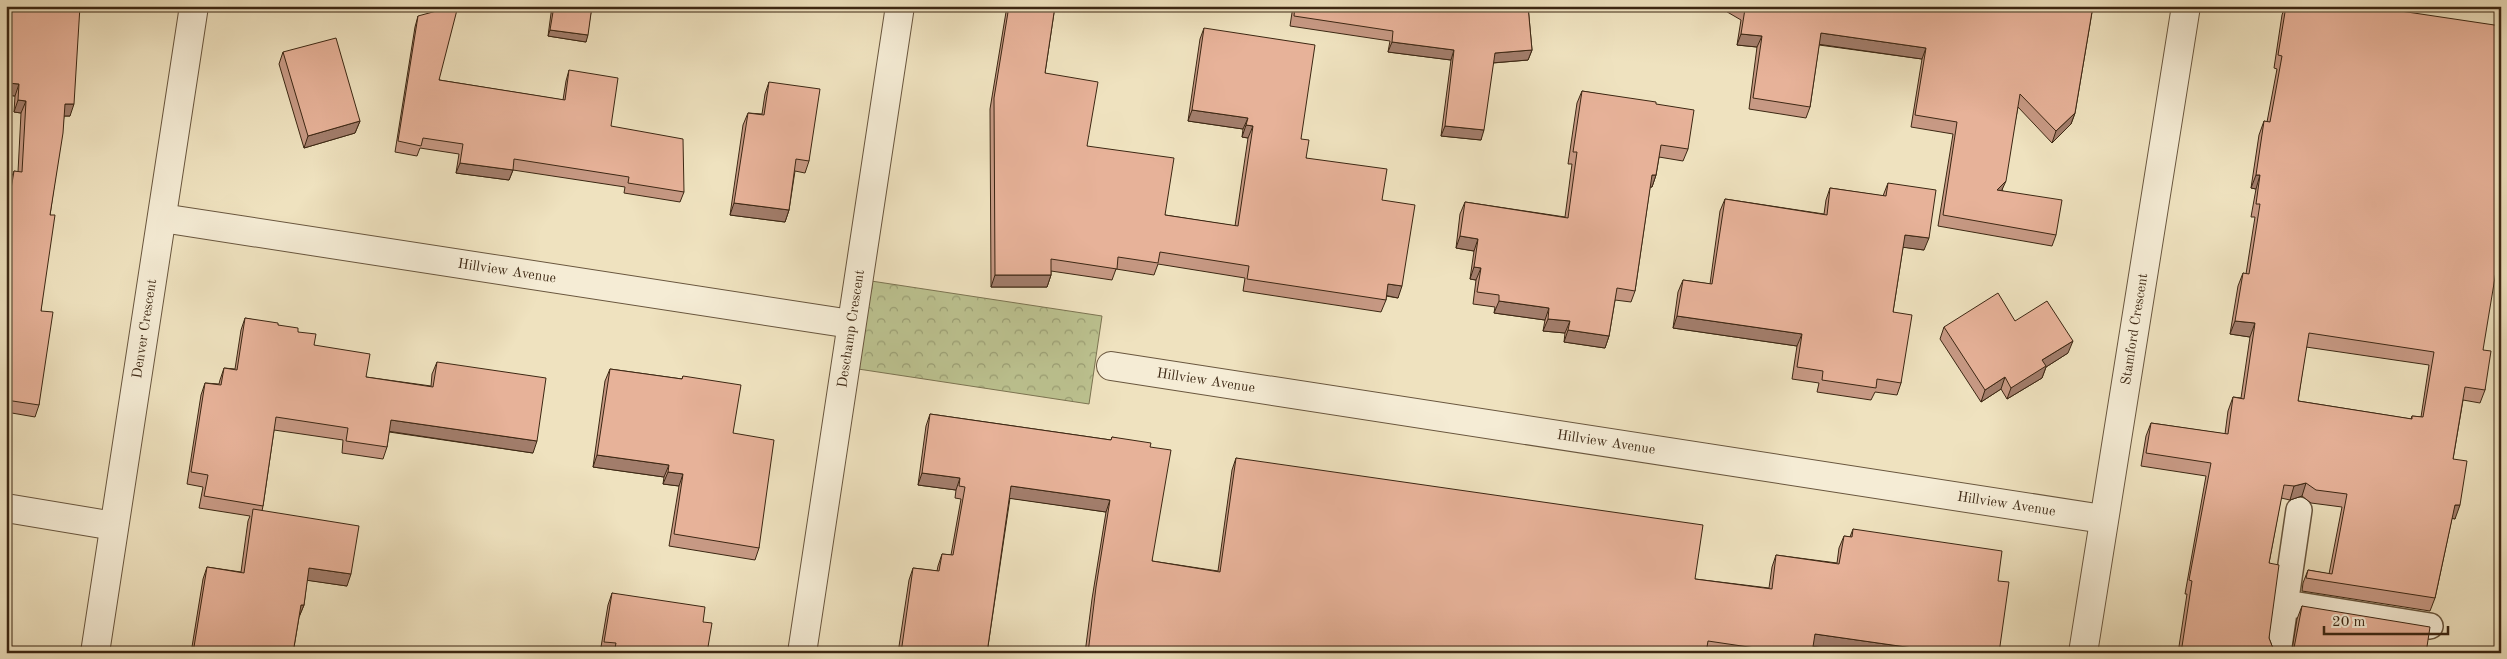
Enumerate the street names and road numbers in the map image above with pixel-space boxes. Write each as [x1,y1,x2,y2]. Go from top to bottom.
street label: Hillview Avenue [457,257,557,286]
street label: Deschamp Crescent [835,269,867,389]
street label: Stamford Crescent [2119,272,2150,386]
street label: Denver Crescent [130,278,159,380]
street label: Hillview Avenue [1156,366,1256,395]
street label: Hillview Avenue [1556,428,1656,457]
street label: Hillview Avenue [1956,490,2057,519]

